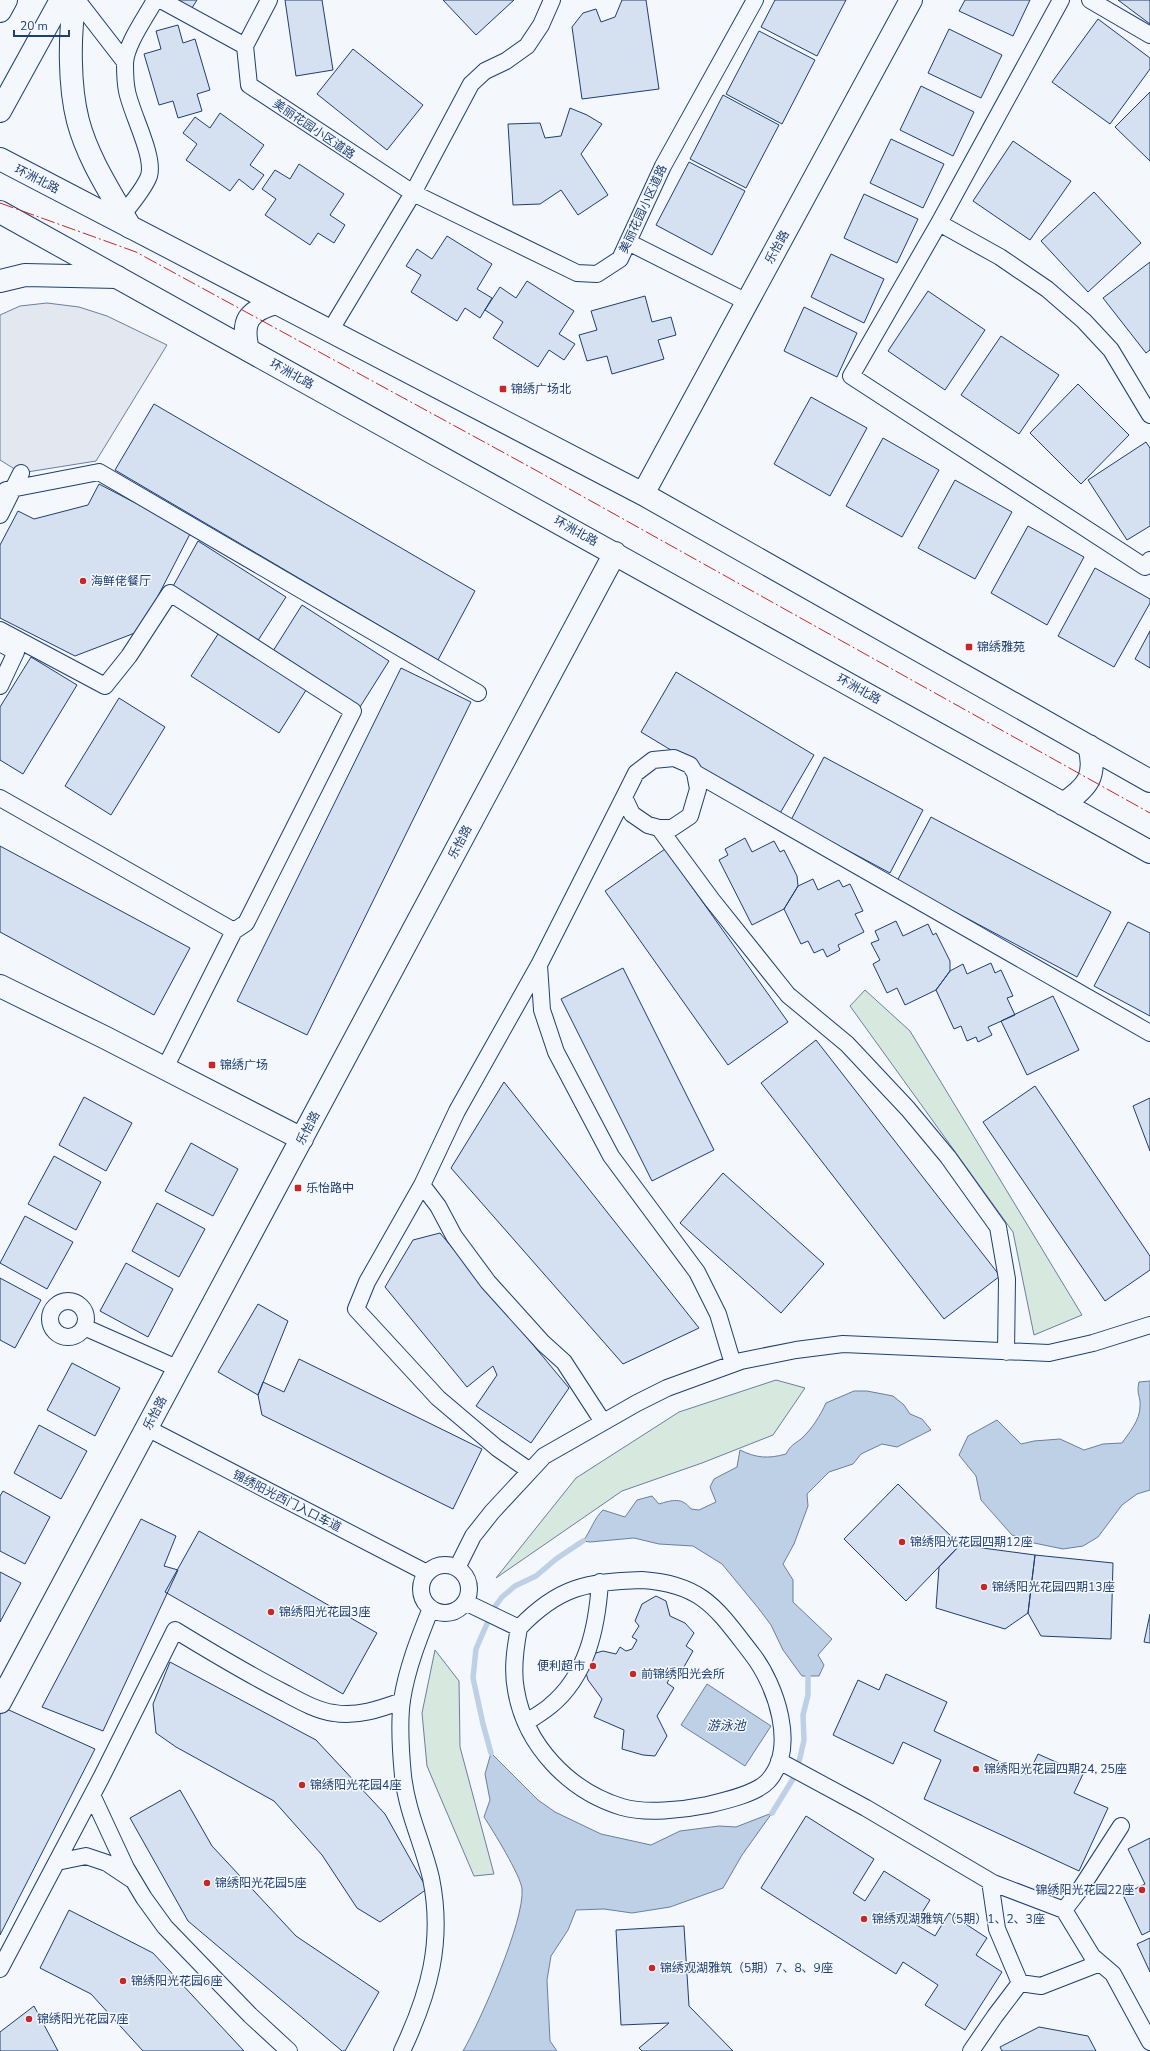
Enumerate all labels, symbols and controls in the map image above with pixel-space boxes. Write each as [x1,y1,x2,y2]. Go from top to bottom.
scale bar [14,12,69,38]
text: 20 m [20,18,48,34]
street label: 美丽花园小区道路 [270,96,358,162]
street label: 环洲北路 [12,161,62,197]
street label: 美丽花园小区道路 [615,162,671,256]
street label: 乐怡路 [761,227,793,267]
street label: 环洲北路 [267,355,317,393]
place label: 锦绣广场北 [511,381,571,397]
marker: 锦绣广场北 [498,384,508,394]
street label: 环洲北路 [551,512,601,550]
place label: 海鲜佬餐厅 [91,573,151,589]
marker: 海鲜佬餐厅 [78,576,88,586]
place label: 锦绣雅苑 [977,639,1025,655]
marker: 锦绣雅苑 [964,642,974,652]
street label: 环洲北路 [834,670,884,708]
street label: 乐怡路 [444,822,476,862]
place label: 锦绣广场 [220,1057,268,1073]
marker: 锦绣广场 [207,1060,217,1070]
street label: 乐怡路 [292,1108,324,1148]
place label: 乐怡路中 [306,1180,354,1196]
marker: 乐怡路中 [293,1183,303,1193]
street label: 乐怡路 [139,1393,171,1433]
street label: 锦绣阳光西门入口车道 [230,1467,344,1535]
place label: 锦绣阳光花园四期12座 [910,1534,1032,1550]
marker: 锦绣阳光花园四期12座 [897,1537,907,1547]
place label: 锦绣阳光花园四期13座 [992,1579,1114,1595]
marker: 锦绣阳光花园四期13座 [979,1582,989,1592]
place label: 锦绣阳光花园3座 [279,1604,370,1620]
marker: 锦绣阳光花园3座 [266,1607,276,1617]
place label: 便利超市 [537,1658,585,1674]
marker: 便利超市 [588,1661,598,1671]
place label: 前锦绣阳光会所 [641,1666,725,1682]
marker: 前锦绣阳光会所 [628,1669,638,1679]
water label: 游泳池 [706,1717,747,1735]
place label: 锦绣阳光花园四期24, 25座 [984,1761,1127,1777]
marker: 锦绣阳光花园四期24, 25座 [971,1764,981,1774]
place label: 锦绣阳光花园4座 [310,1777,401,1793]
marker: 锦绣阳光花园4座 [297,1780,307,1790]
place label: 锦绣阳光花园5座 [215,1875,306,1891]
marker: 锦绣阳光花园5座 [202,1878,212,1888]
place label: 锦绣阳光花园22座 [1036,1882,1134,1898]
marker: 锦绣阳光花园22座 [1137,1885,1147,1895]
place label: 锦绣观湖雅筑（5期）1、2、3座 [872,1911,1045,1927]
marker: 锦绣观湖雅筑（5期）1、2、3座 [859,1914,869,1924]
place label: 锦绣观湖雅筑（5期）7、8、9座 [660,1960,833,1976]
marker: 锦绣观湖雅筑（5期）7、8、9座 [647,1963,657,1973]
place label: 锦绣阳光花园6座 [131,1973,222,1989]
marker: 锦绣阳光花园6座 [118,1976,128,1986]
place label: 锦绣阳光花园7座 [37,2011,128,2027]
marker: 锦绣阳光花园7座 [24,2014,34,2024]

